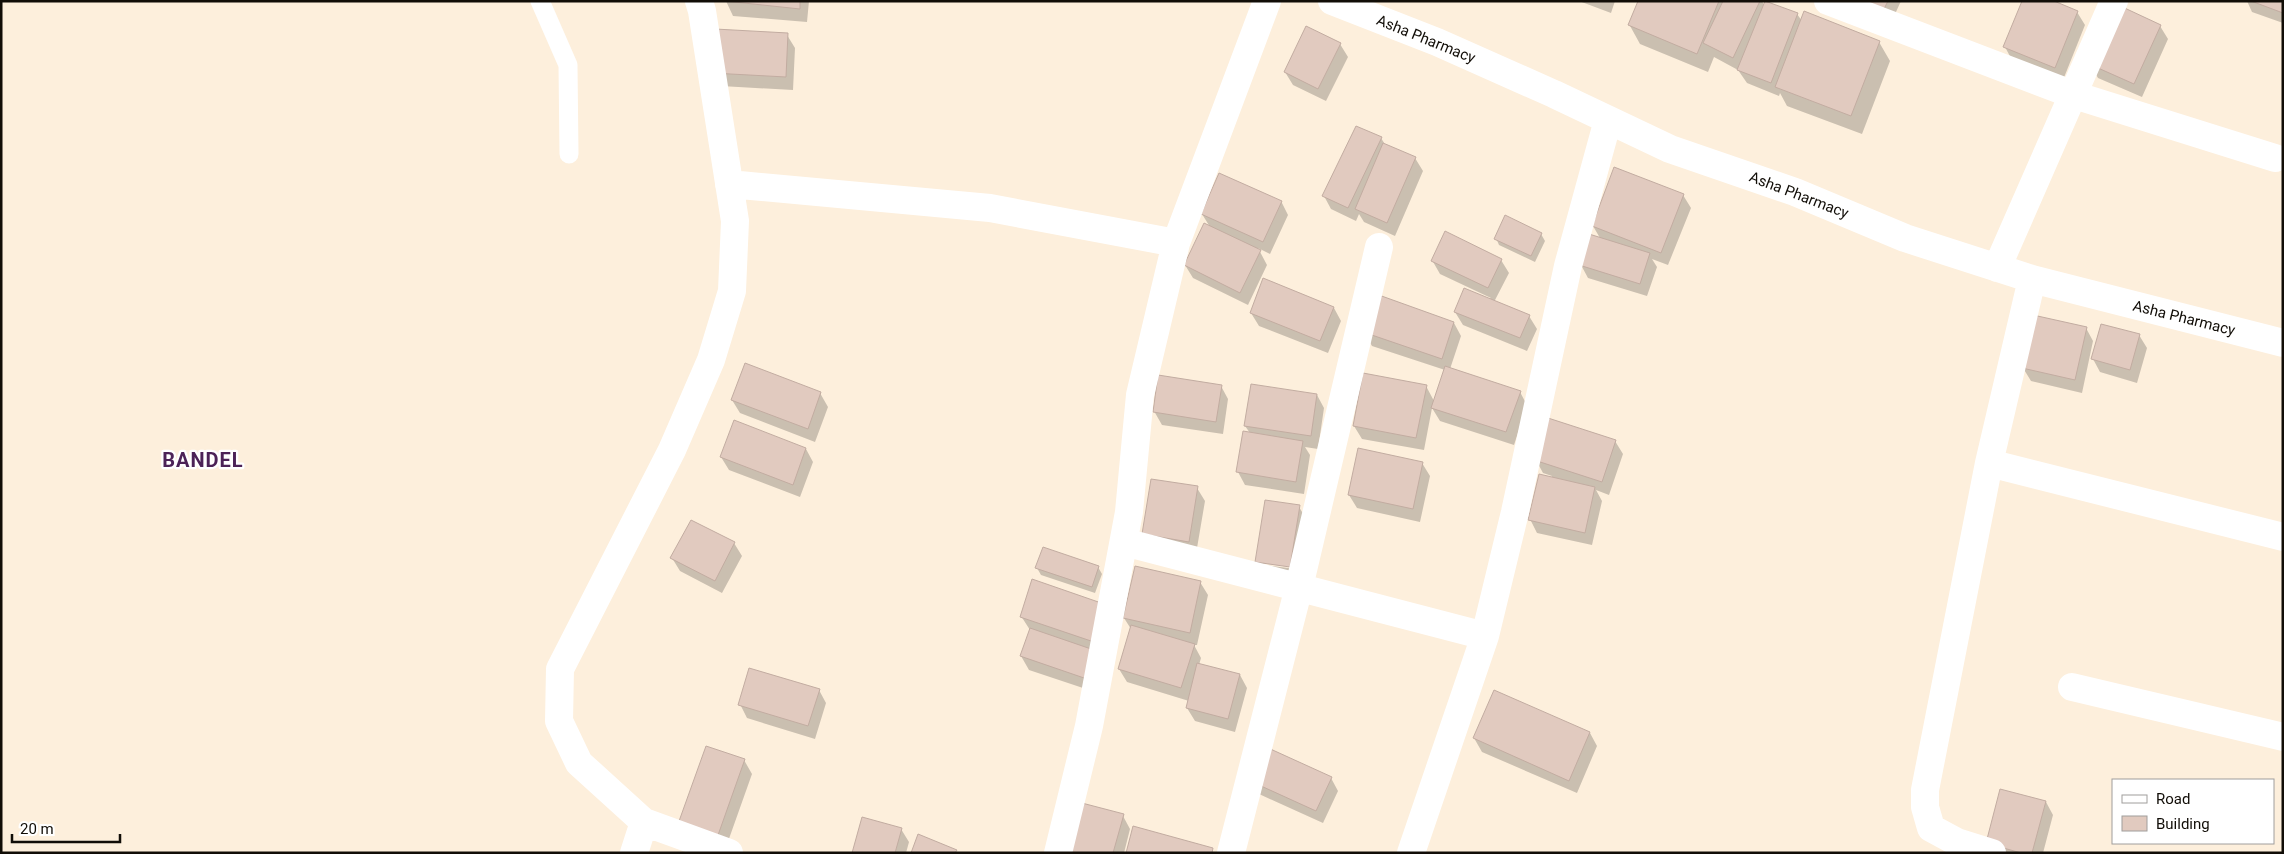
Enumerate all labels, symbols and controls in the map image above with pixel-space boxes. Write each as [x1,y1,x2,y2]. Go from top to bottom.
street label: Asha Pharmacy [1374,11,1478,67]
street label: Asha Pharmacy [1747,168,1851,222]
street label: Asha Pharmacy [2131,297,2237,339]
district label: BANDEL [162,448,244,472]
legend [2112,779,2274,844]
text: Road [2156,790,2190,808]
scale bar [12,812,120,844]
text: Building [2156,815,2210,833]
text: 20 m [20,820,54,838]

